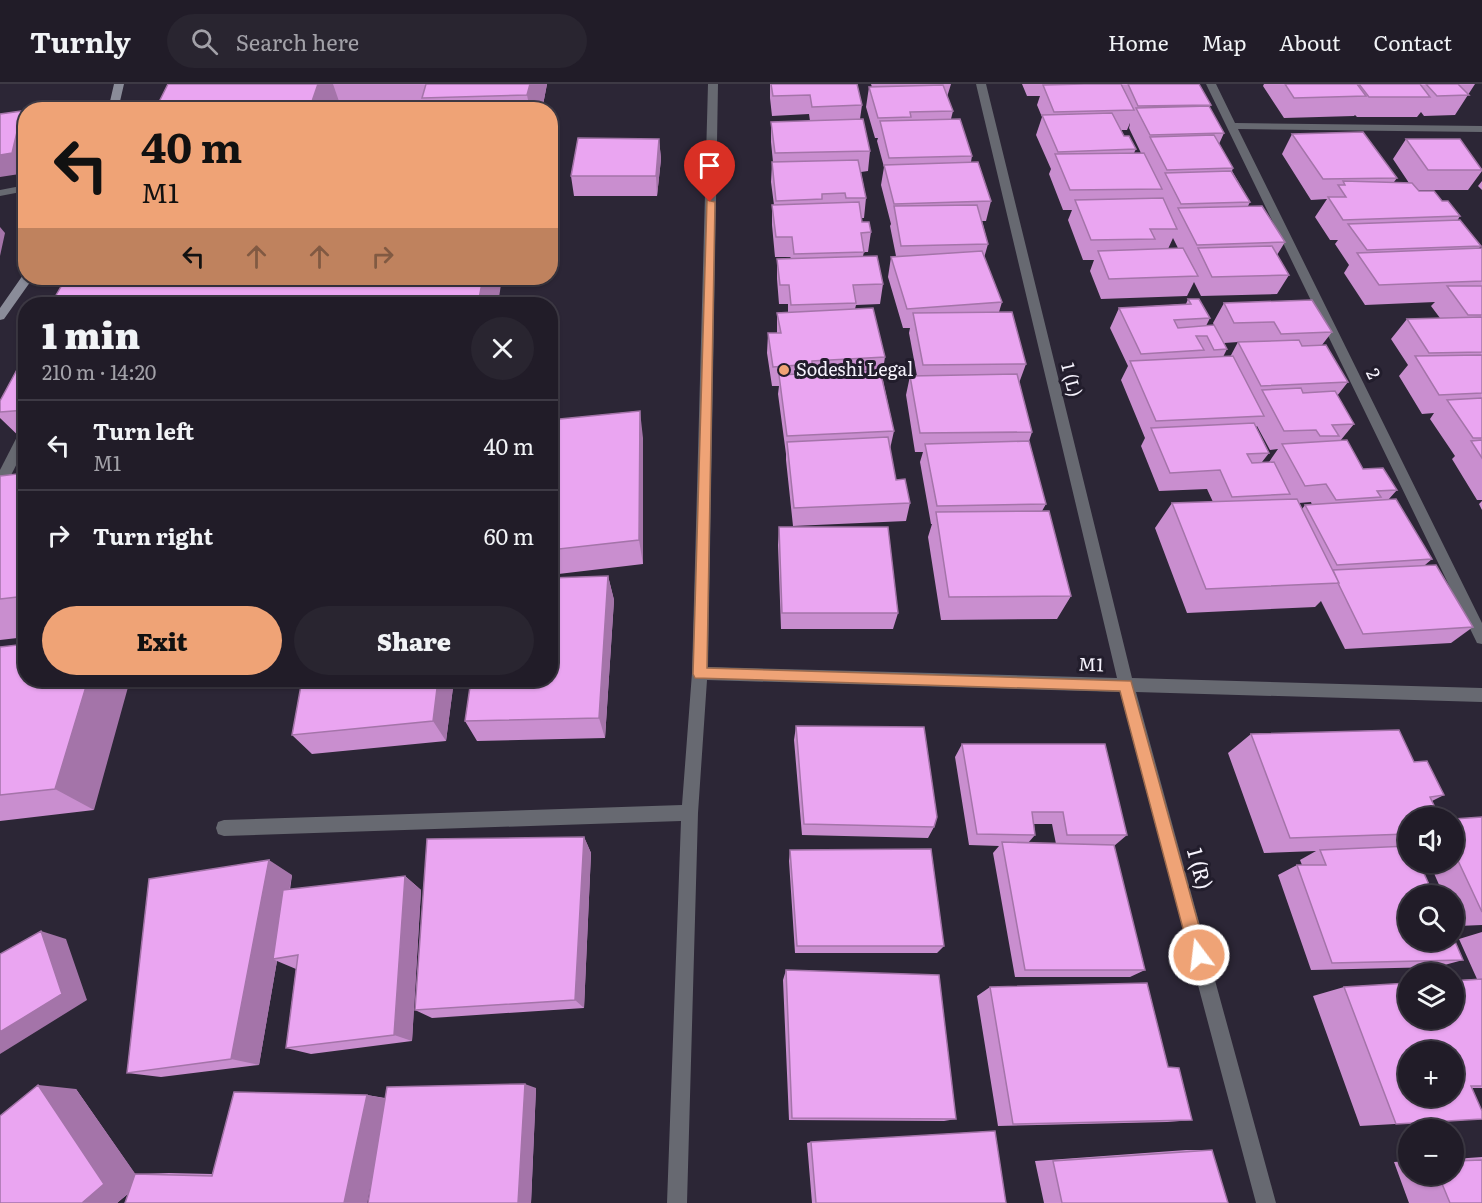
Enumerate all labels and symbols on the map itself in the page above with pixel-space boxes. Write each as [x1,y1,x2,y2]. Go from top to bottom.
pin [684,140,735,202]
place label: Sodeshi Legal [796,355,913,382]
street label: 1 (L) [1055,360,1090,400]
marker: Sodeshi Legal [777,363,791,377]
street label: 2 [1360,363,1388,383]
street label: M1 [1078,650,1104,677]
street label: 1 (R) [1181,844,1222,893]
position arrow [1167,923,1231,987]

